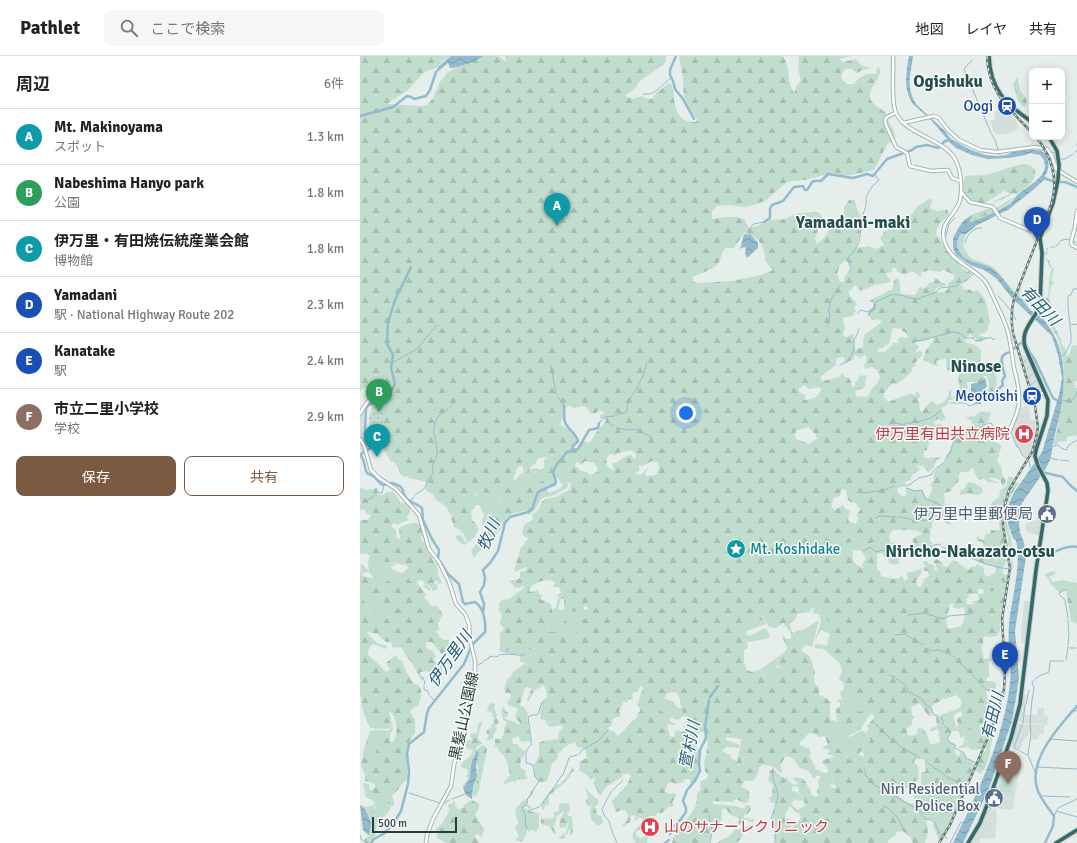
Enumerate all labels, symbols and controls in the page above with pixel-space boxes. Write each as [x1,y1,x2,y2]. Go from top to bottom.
search box [104,10,384,46]
text: Pathlet [20,16,80,40]
icon: search [118,17,140,39]
text: ここで検索 [150,20,225,38]
text: 地図 [915,21,943,38]
text: レイヤ [965,21,1007,38]
text: 共有 [1029,21,1057,38]
map controls [1029,68,1065,140]
button: + [1029,68,1065,104]
district label: Ogishuku [913,71,983,92]
text: 周辺 [16,74,50,95]
text: 6件 [324,76,344,92]
station icon: Oogi [996,95,1018,117]
place label: Oogi [963,97,993,115]
button: − [1029,104,1065,140]
text: Mt. Makinoyama [54,118,163,136]
text: A [25,129,33,145]
text: 1.3 km [307,129,344,145]
text: スポット [54,139,106,155]
text: Nabeshima Hanyo park [54,174,204,192]
text: B [25,185,33,201]
text: 1.8 km [307,185,344,201]
pin: A [544,193,570,226]
text: 公園 [54,195,80,211]
pin: D [1024,207,1050,240]
district label: Yamadani-maki [795,212,910,233]
text: 伊万里・有田焼伝統産業会館 [54,232,249,250]
text: C [25,241,33,257]
text: 1.8 km [307,241,344,257]
text: 博物館 [54,253,93,269]
water label: 有田川 [1016,282,1065,332]
text: Yamadani [54,286,117,304]
text: D [25,297,33,313]
text: 2.3 km [307,297,344,313]
text: 駅 · National Highway Route 202 [54,307,234,323]
text: Kanatake [54,342,115,360]
text: E [25,353,33,369]
text: 2.4 km [307,353,344,369]
district label: Ninose [950,356,1002,377]
text: 駅 [54,363,67,379]
pin: B [366,379,392,412]
station icon: Meotoishi [1021,385,1043,407]
place label: Meotoishi [955,387,1018,405]
text: 市立二里小学校 [54,400,159,418]
your location [676,403,696,423]
text: F [26,409,32,425]
text: 2.9 km [307,409,344,425]
text: 学校 [54,421,80,437]
hospital icon: 伊万里有田共立病院 [1013,423,1035,445]
pin: C [364,424,390,457]
place label: 伊万里有田共立病院 [875,425,1010,443]
button: 保存 [16,456,176,496]
button: 共有 [184,456,344,496]
public building icon: 伊万里中里郵便局 [1036,503,1058,525]
place label: 伊万里中里郵便局 [913,505,1033,523]
water label: 牧川 [473,514,505,554]
place icon: Mt. Koshidake [725,538,747,560]
place label: Mt. Koshidake [750,540,840,558]
district label: Niricho-Nakazato-otsu [885,541,1055,562]
water label: 伊万里川 [423,625,478,691]
pin: E [992,642,1018,675]
street label: 黒髪山公園線 [446,670,482,762]
water label: 有田川 [977,688,1009,742]
water label: 萱村川 [676,718,705,770]
pin: F [995,751,1021,784]
place label: Niri Residential Police Box [881,780,980,815]
public building icon: Niri Residential Police Box [983,787,1005,809]
scale bar [372,815,457,834]
hospital icon: 山のサナーレクリニック [639,816,661,838]
text: 500 m [378,817,407,830]
place label: 山のサナーレクリニック [664,818,829,836]

